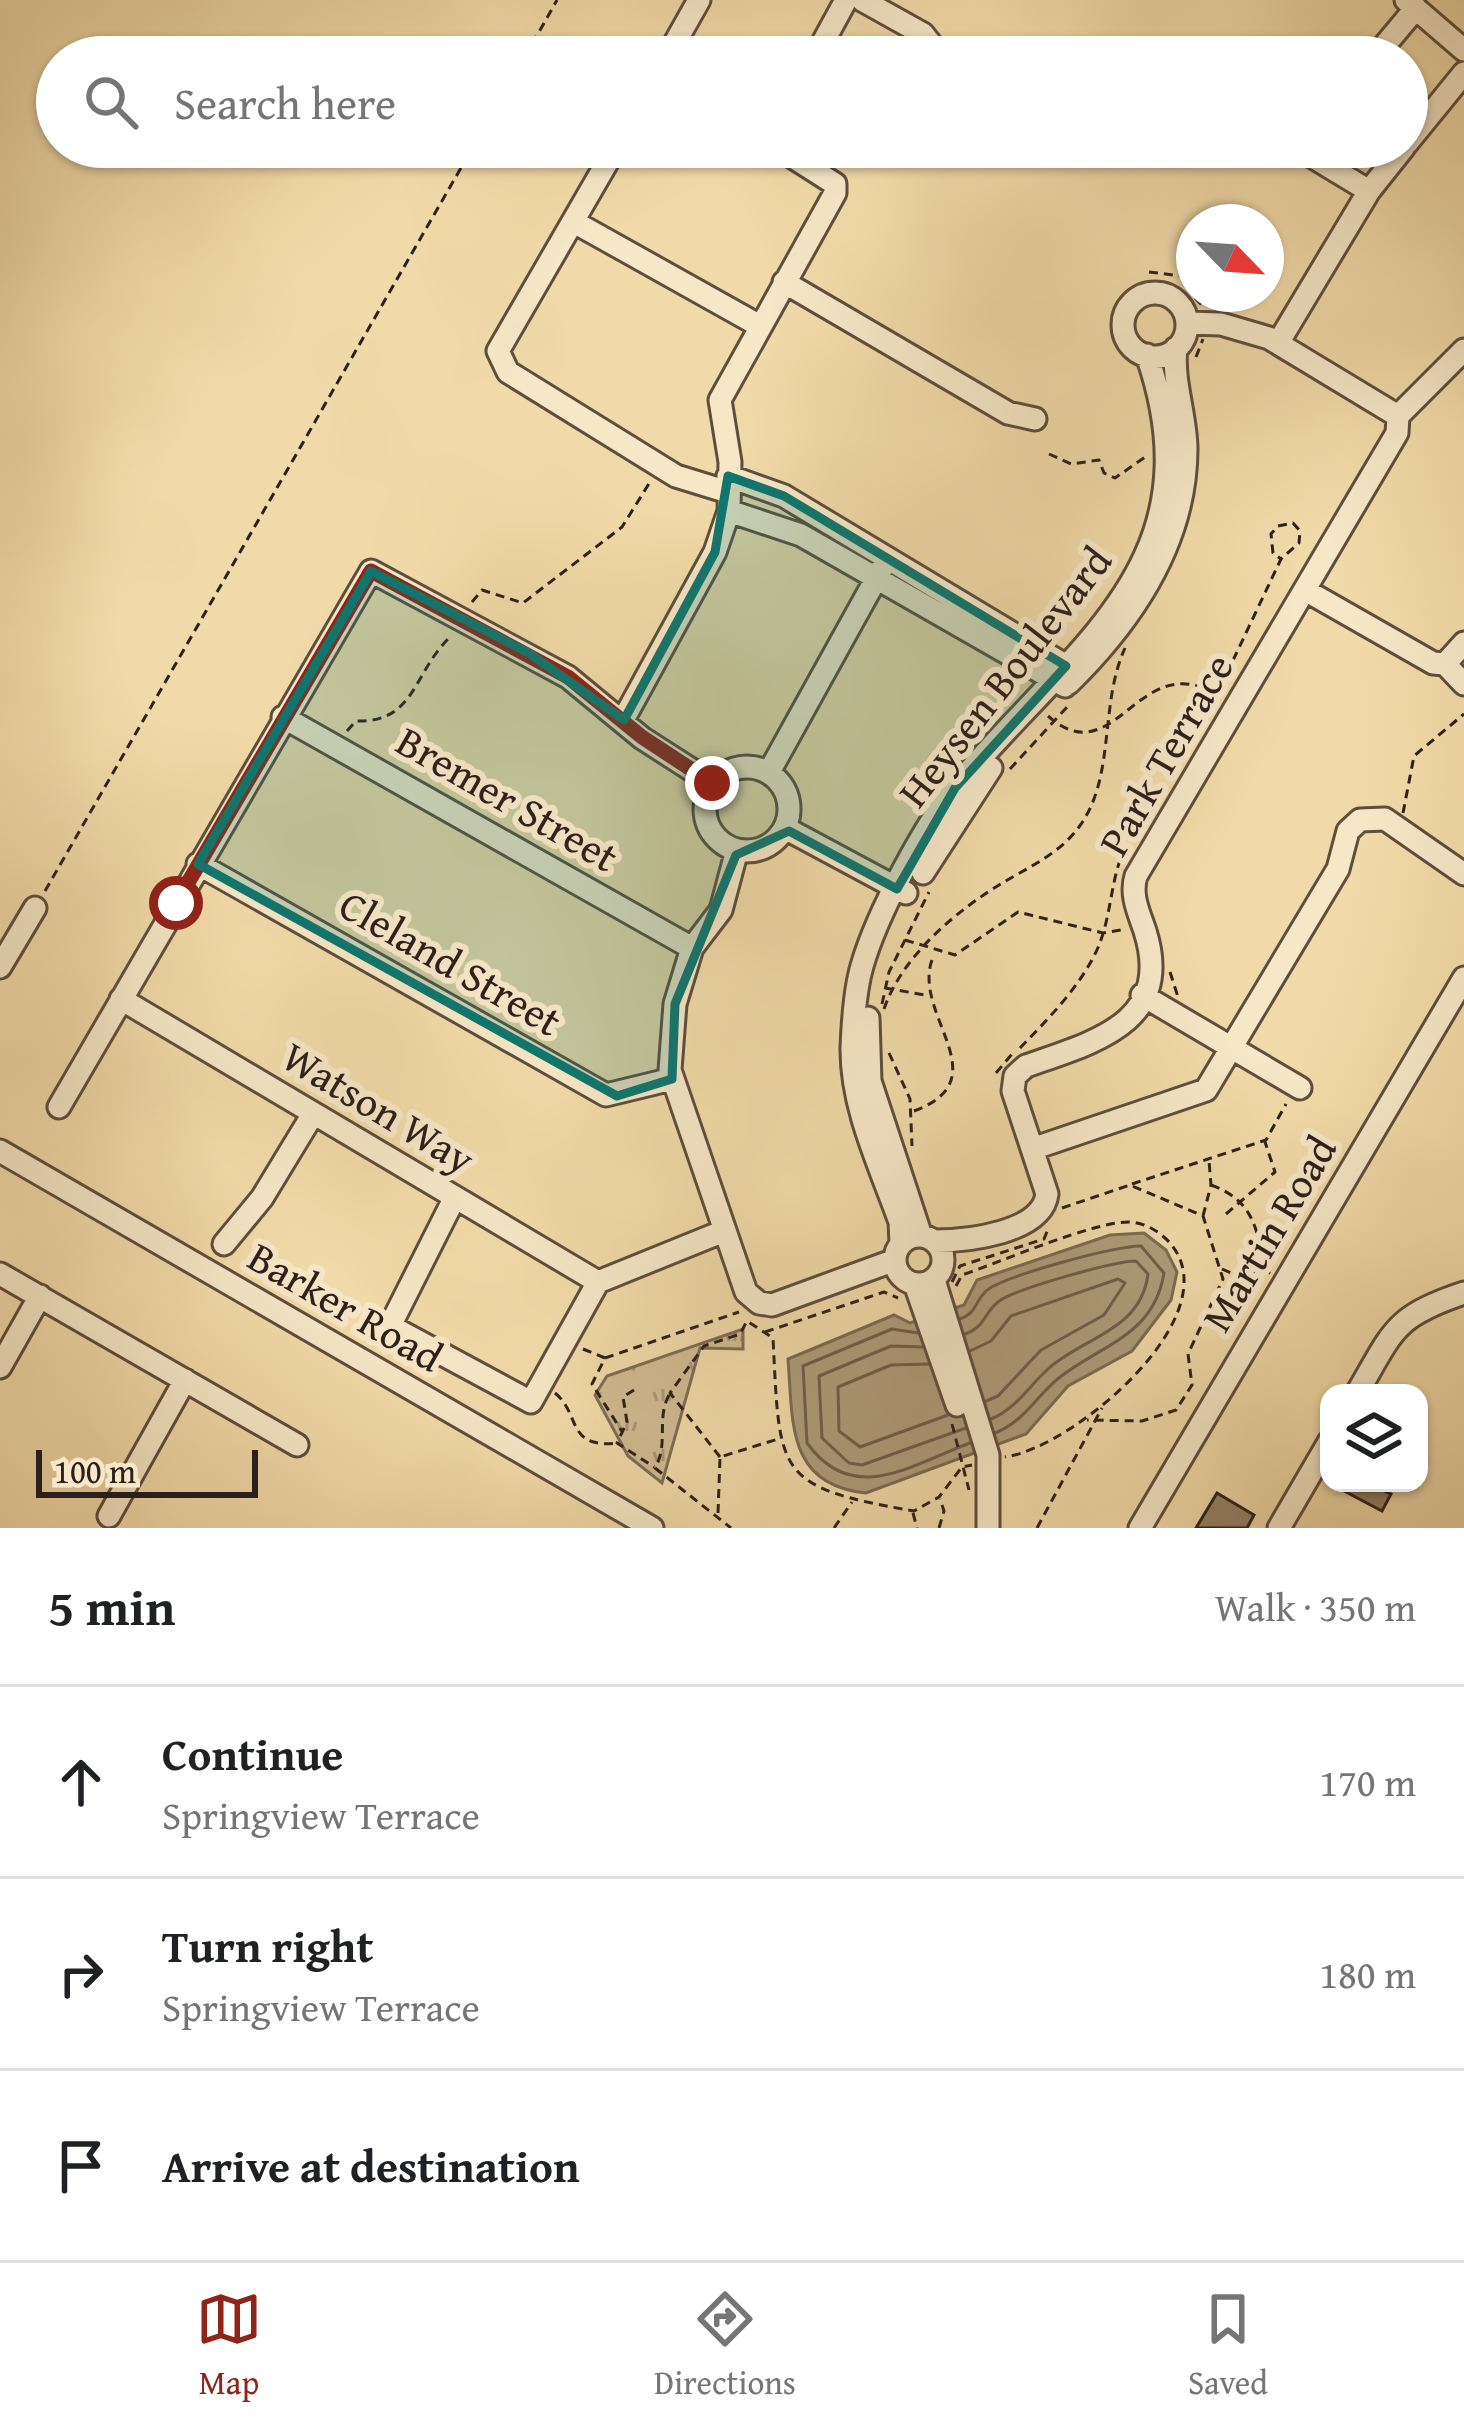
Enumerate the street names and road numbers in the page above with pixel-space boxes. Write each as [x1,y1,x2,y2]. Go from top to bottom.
street label: Heysen Boulevard [883,532,1126,819]
street label: Park Terrace [1083,642,1247,866]
street label: Bremer Street [386,710,630,886]
street label: Cleland Street [329,874,574,1050]
street label: Watson Way [271,1026,487,1188]
street label: Martin Road [1185,1123,1351,1343]
street label: Barker Road [237,1226,455,1387]

